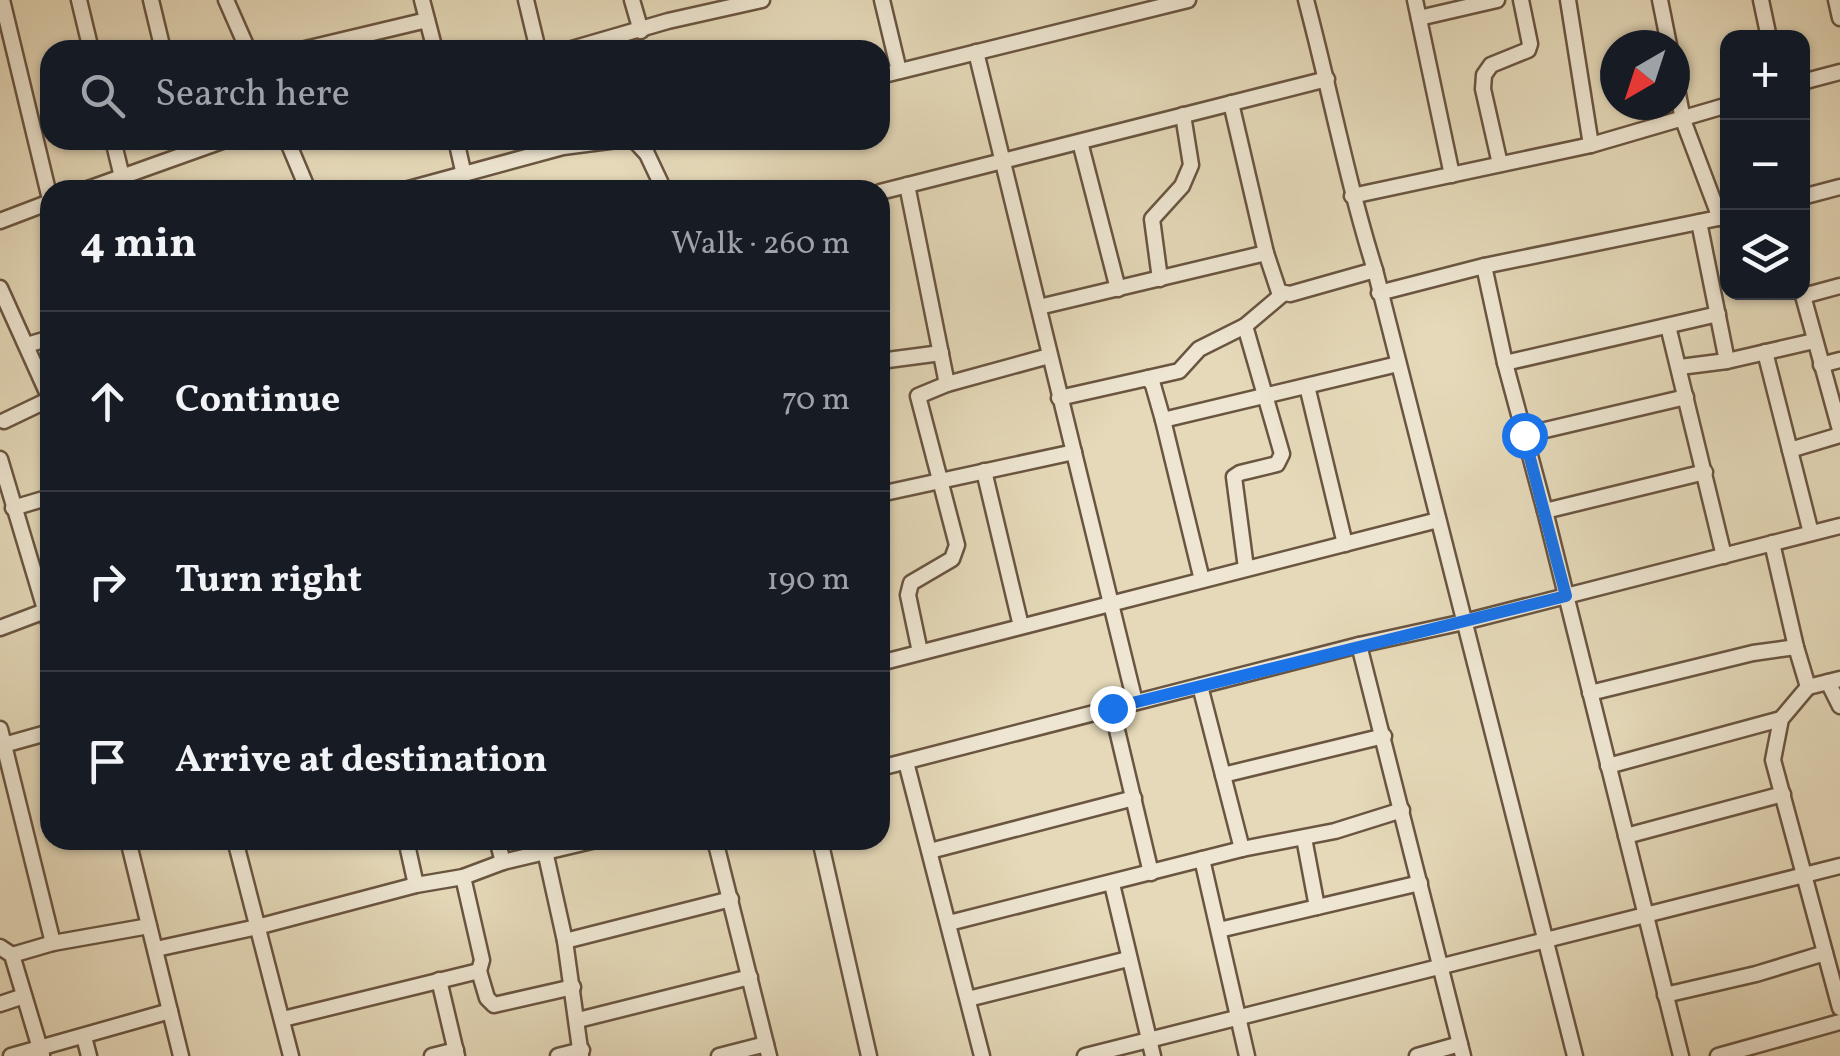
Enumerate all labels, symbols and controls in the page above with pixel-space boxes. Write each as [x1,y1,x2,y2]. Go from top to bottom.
north arrow [1600,30,1690,120]
map controls [1720,30,1810,300]
button: + [1720,30,1810,120]
search box [40,40,890,150]
icon: search [75,68,130,123]
text: Search here [155,69,350,122]
button: − [1720,120,1810,210]
button: layers [1720,210,1810,300]
text: 4 min [80,216,197,275]
text: Walk · 260 m [671,223,850,267]
icon: ahead [80,374,135,429]
text: Continue [175,375,340,428]
text: 70 m [782,379,850,423]
route start [1502,413,1548,459]
icon: right [80,554,135,609]
text: Turn right [175,555,362,608]
text: 190 m [766,559,850,603]
route end [1090,686,1136,732]
icon: arrive [80,734,135,789]
text: Arrive at destination [175,735,548,788]

